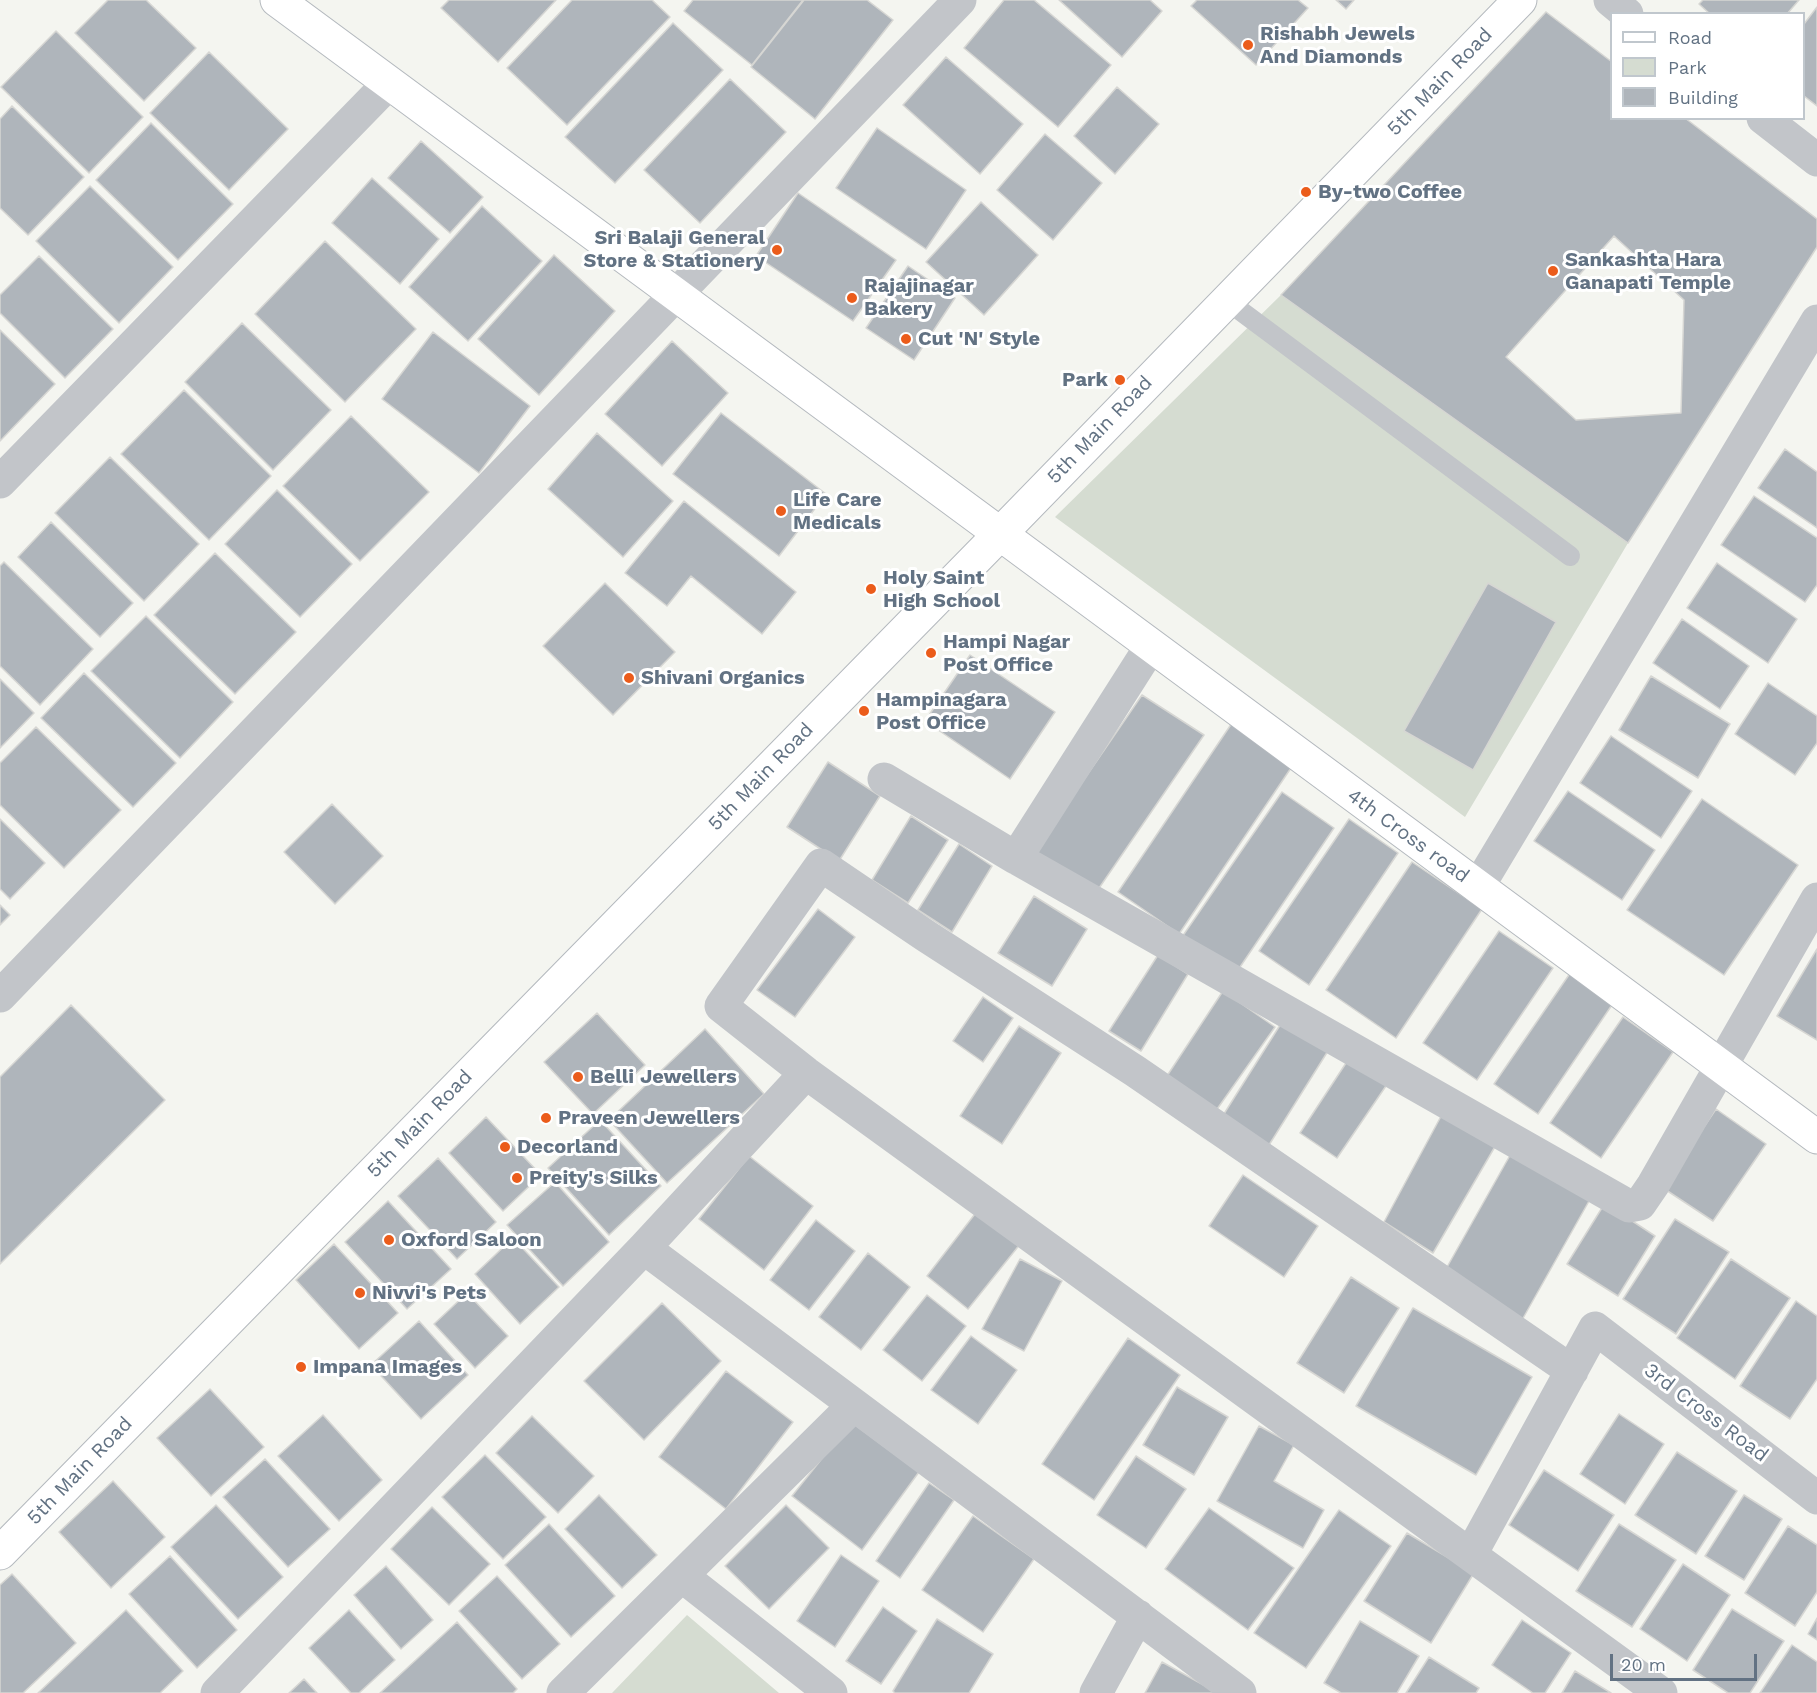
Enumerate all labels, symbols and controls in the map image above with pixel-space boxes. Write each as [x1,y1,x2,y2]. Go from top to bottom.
legend [1610,12,1805,120]
place label: Rishabh Jewels And Diamonds [1260,22,1415,69]
street label: 5th Main Road [1382,23,1498,141]
text: Road [1668,27,1712,48]
marker: Rishabh Jewels And Diamonds [1241,38,1255,52]
text: Park [1668,57,1707,78]
text: Building [1668,87,1738,108]
place label: By-two Coffee [1318,180,1462,204]
marker: By-two Coffee [1299,185,1313,199]
place label: Sri Balaji General Store & Stationery [584,226,765,273]
marker: Sri Balaji General Store & Stationery [770,243,784,257]
place label: Sankashta Hara Ganapati Temple [1565,248,1731,295]
marker: Sankashta Hara Ganapati Temple [1546,264,1560,278]
place label: Rajajinagar Bakery [864,274,974,321]
marker: Rajajinagar Bakery [845,291,859,305]
place label: Cut 'N' Style [918,327,1040,351]
marker: Cut 'N' Style [899,332,913,346]
place label: Park [1062,368,1108,392]
street label: 5th Main Road [1042,371,1158,489]
marker: Park [1113,373,1127,387]
place label: Life Care Medicals [793,488,882,535]
marker: Life Care Medicals [774,504,788,518]
place label: Holy Saint High School [883,566,1000,613]
marker: Holy Saint High School [864,582,878,596]
place label: Hampi Nagar Post Office [943,630,1070,677]
marker: Hampi Nagar Post Office [924,646,938,660]
place label: Shivani Organics [641,666,805,690]
marker: Shivani Organics [622,671,636,685]
place label: Hampinagara Post Office [876,688,1006,735]
marker: Hampinagara Post Office [857,704,871,718]
street label: 5th Main Road [703,718,819,836]
street label: 4th Cross road [1342,784,1474,888]
street label: 5th Main Road [362,1065,478,1183]
place label: Belli Jewellers [590,1065,737,1089]
marker: Belli Jewellers [571,1070,585,1084]
place label: Praveen Jewellers [558,1106,740,1130]
marker: Praveen Jewellers [539,1111,553,1125]
place label: Decorland [517,1135,618,1159]
marker: Decorland [498,1140,512,1154]
place label: Preity's Silks [529,1166,658,1190]
marker: Preity's Silks [510,1171,524,1185]
place label: Oxford Saloon [401,1228,542,1252]
marker: Oxford Saloon [382,1233,396,1247]
place label: Nivvi's Pets [372,1281,486,1305]
marker: Nivvi's Pets [353,1286,367,1300]
place label: Impana Images [313,1355,462,1379]
street label: 3rd Cross Road [1639,1359,1773,1467]
marker: Impana Images [294,1360,308,1374]
street label: 5th Main Road [22,1412,138,1530]
scale bar [1613,1642,1760,1680]
text: 20 m [1621,1654,1666,1675]

